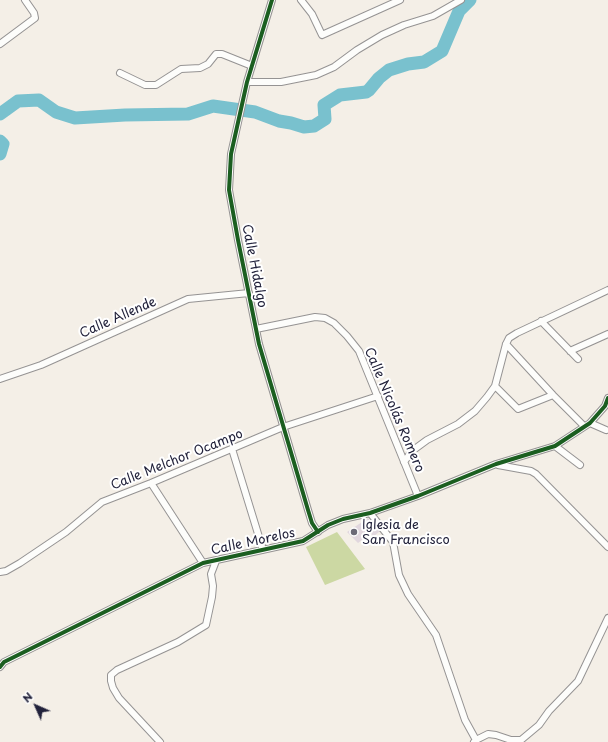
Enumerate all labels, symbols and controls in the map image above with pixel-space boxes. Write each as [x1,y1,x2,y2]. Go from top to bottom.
street label: Calle Hidalgo [238,223,270,309]
street label: Calle Allende [77,294,159,342]
street label: Calle Nicolás Romero [361,345,427,475]
street label: Calle Melchor Ocampo [109,426,245,494]
place label: Iglesia de San Francisco [362,517,450,548]
street label: Calle Morelos [210,525,296,559]
marker: Iglesia de San Francisco [349,527,359,537]
north arrow [16,686,56,726]
text: N [18,688,36,706]

